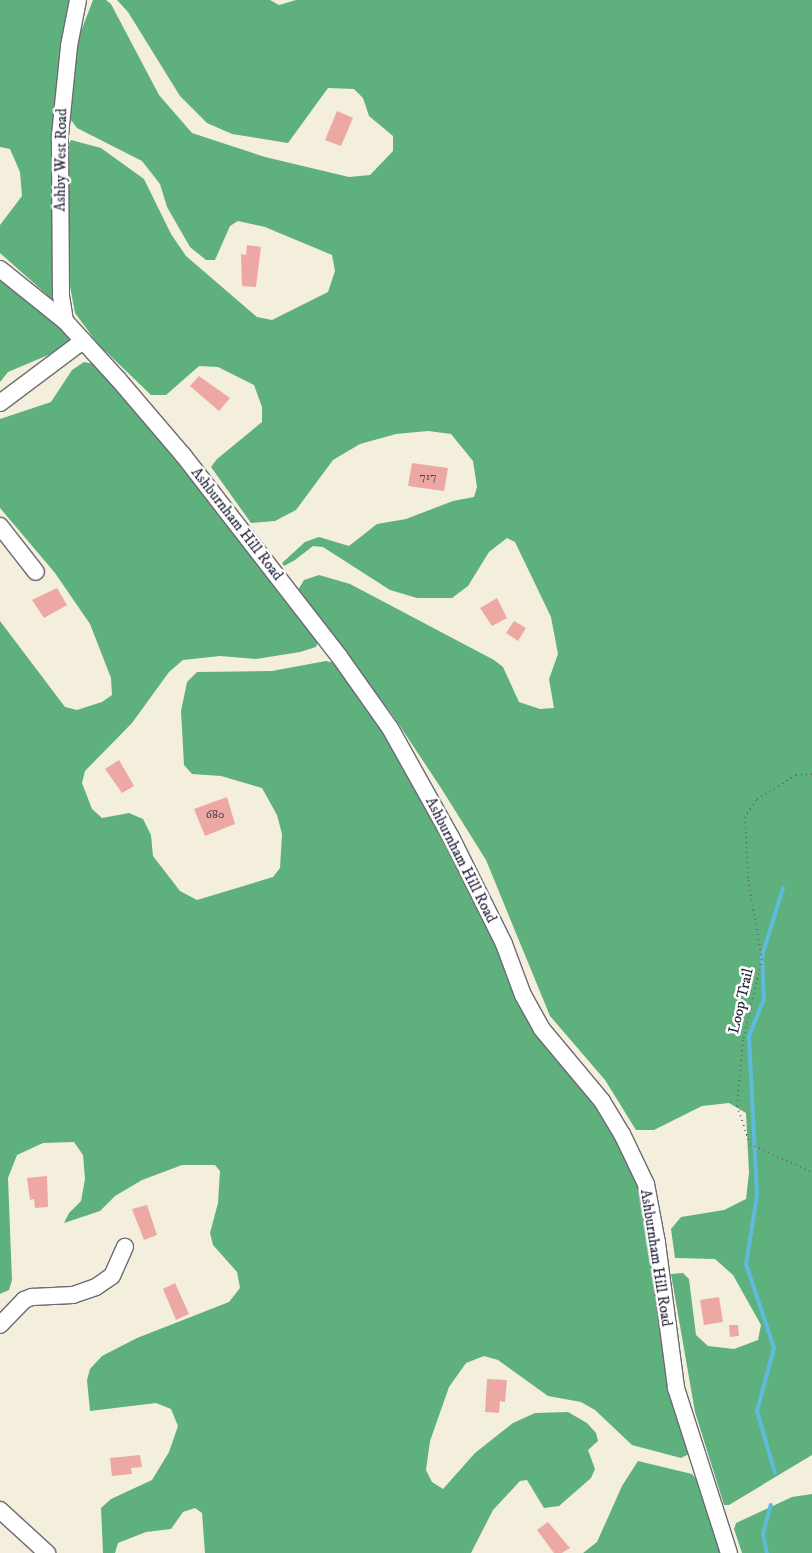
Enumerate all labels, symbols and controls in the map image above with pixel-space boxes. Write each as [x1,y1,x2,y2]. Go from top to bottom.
street label: Ashby West Road [51,108,71,212]
street label: Ashburnham Hill Road [187,464,287,584]
house number: 717 [419,470,437,484]
street label: Ashburnham Hill Road [422,794,500,926]
house number: 680 [206,808,224,822]
street label: Loop Trail [725,967,757,1035]
street label: Ashburnham Hill Road [636,1188,676,1328]

